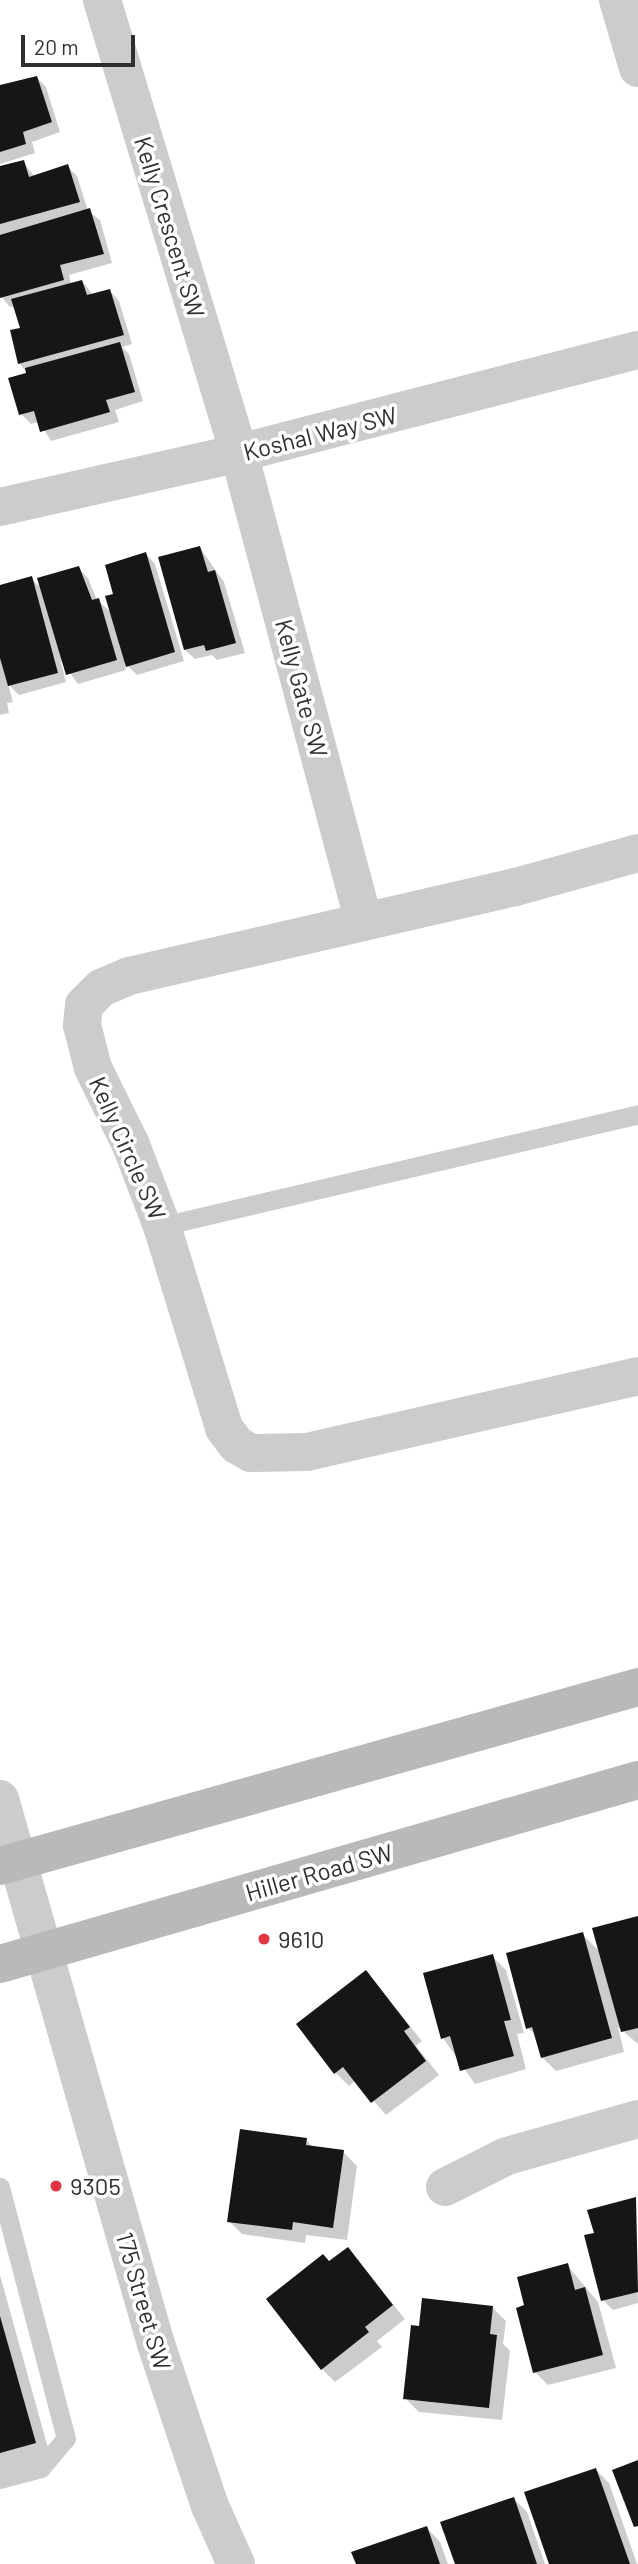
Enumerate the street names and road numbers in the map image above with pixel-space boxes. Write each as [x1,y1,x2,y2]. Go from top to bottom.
street label: Kelly Crescent SW [129,133,211,321]
street label: Koshal Way SW [240,400,400,466]
street label: Kelly Gate SW [270,616,334,760]
street label: Kelly Circle SW [84,1072,172,1224]
street label: Hiller Road SW [242,1837,396,1907]
street label: 175 Street SW [111,2229,177,2373]

